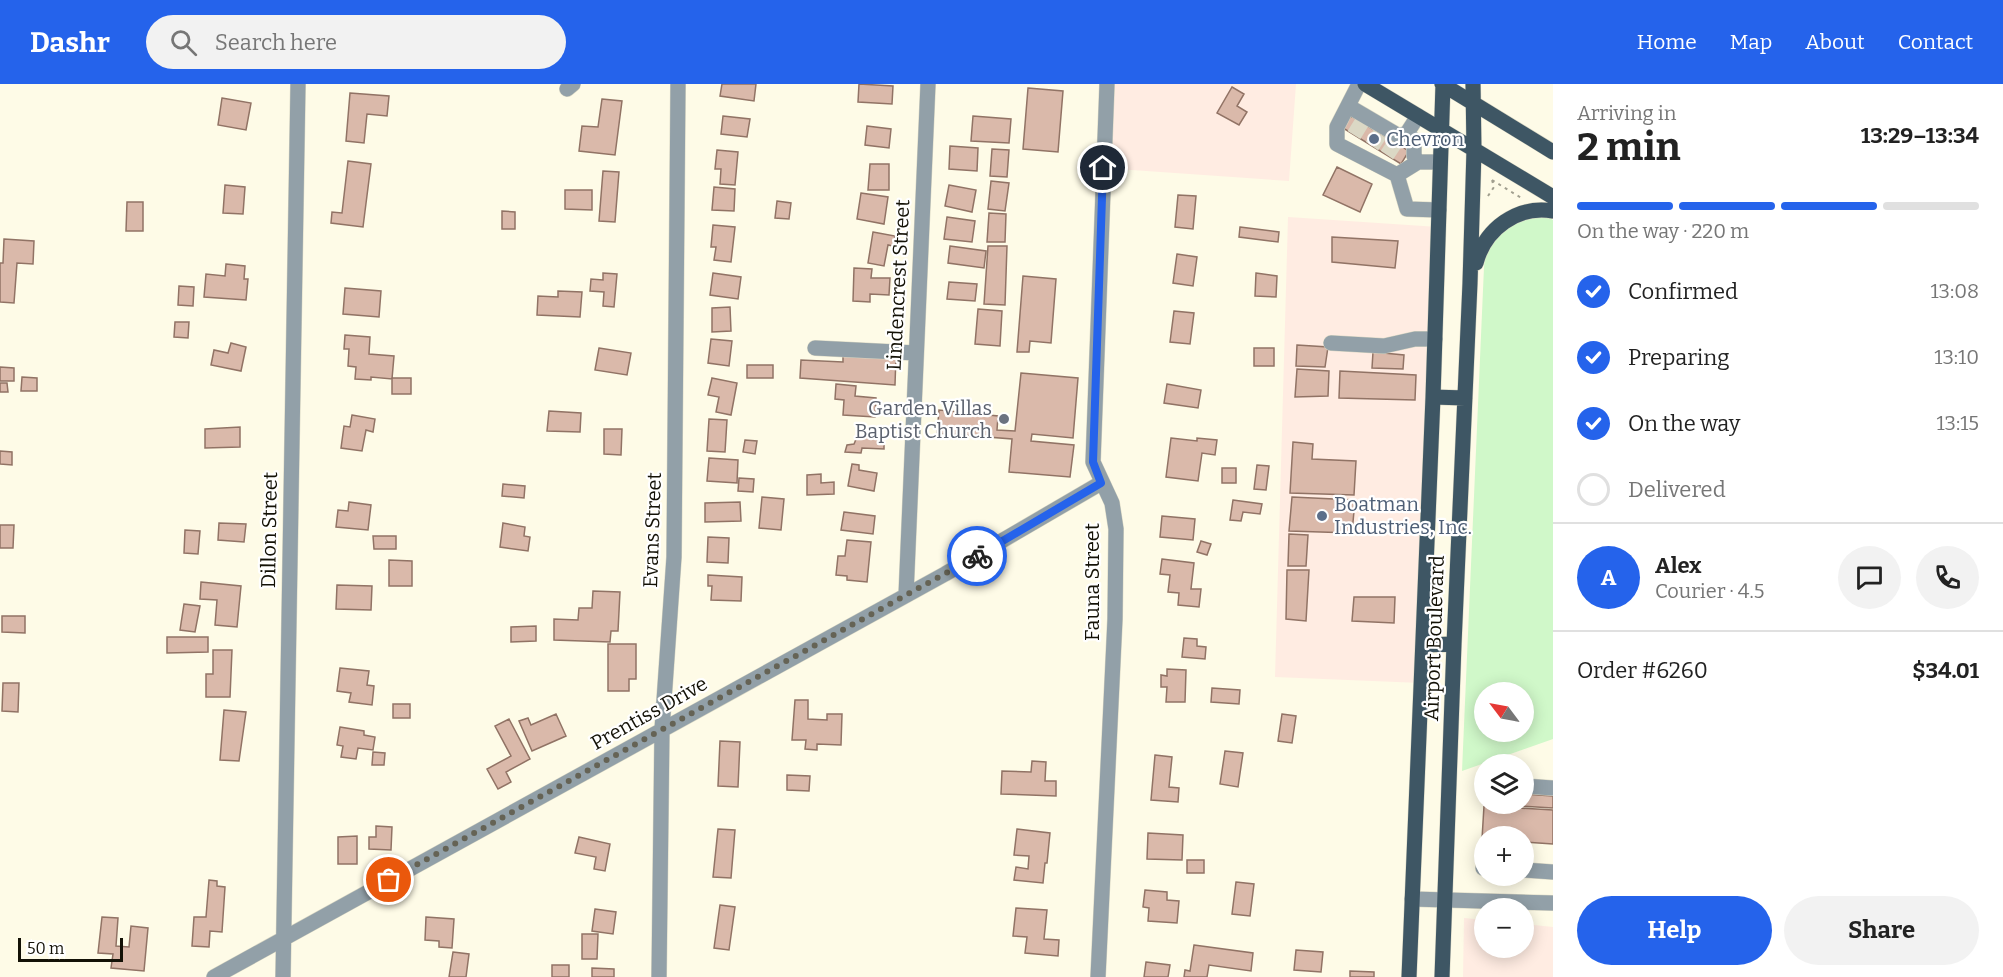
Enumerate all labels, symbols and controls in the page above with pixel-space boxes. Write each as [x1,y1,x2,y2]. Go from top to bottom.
search box [146,15,566,69]
text: Dashr [30,26,110,59]
icon: search [167,26,200,59]
text: Search here [215,29,337,56]
text: Home [1637,29,1697,55]
text: Map [1730,29,1772,55]
text: About [1805,29,1865,55]
text: Contact [1898,29,1973,55]
text: Arriving in [1577,101,1676,125]
text: 13:29–13:34 [1861,122,1979,149]
text: 2 min [1577,124,1681,170]
place label: Chevron [1386,127,1465,151]
marker: Chevron [1367,132,1381,146]
pin [1077,142,1128,193]
icon: home [1086,151,1119,184]
street label: Lindencrest Street [882,199,914,371]
text: On the way · 220 m [1577,219,1749,243]
icon: check [1577,275,1610,308]
text: Confirmed [1628,278,1738,305]
text: 13:08 [1930,279,1979,303]
icon: check [1577,341,1610,374]
text: Preparing [1628,344,1730,371]
text: 13:10 [1934,345,1979,369]
place label: Garden Villas Baptist Church [855,396,993,443]
icon: check [1577,407,1610,440]
text: On the way [1628,410,1740,437]
text: 13:15 [1936,411,1979,435]
marker: Garden Villas Baptist Church [997,412,1011,426]
street label: Dillon Street [256,472,282,588]
street label: Evans Street [638,472,666,588]
text: Delivered [1628,476,1726,503]
place label: Boatman Industries, Inc. [1334,492,1472,539]
marker: Boatman Industries, Inc. [1315,509,1329,523]
street label: Fauna Street [1080,523,1104,641]
courier [947,526,1007,586]
icon: bike [961,540,994,573]
button: chat [1838,546,1901,609]
button: phone [1916,546,1979,609]
text: Alex [1655,552,1701,579]
street label: Airport Boulevard [1419,554,1449,721]
text: A [1601,564,1616,591]
text: Courier · 4.5 [1655,579,1764,603]
text: Order #6260 [1577,657,1708,684]
text: $34.01 [1912,657,1979,684]
street label: Prentiss Drive [587,671,711,755]
north arrow [1474,682,1534,742]
map controls [1474,682,1534,958]
button: layers [1474,754,1534,814]
button: + [1474,826,1534,886]
pin [363,854,414,905]
icon: bag [372,863,405,896]
button: Help [1577,896,1772,965]
button: Share [1784,896,1979,965]
button: − [1474,898,1534,958]
scale bar [18,935,123,962]
text: 50 m [27,939,64,958]

